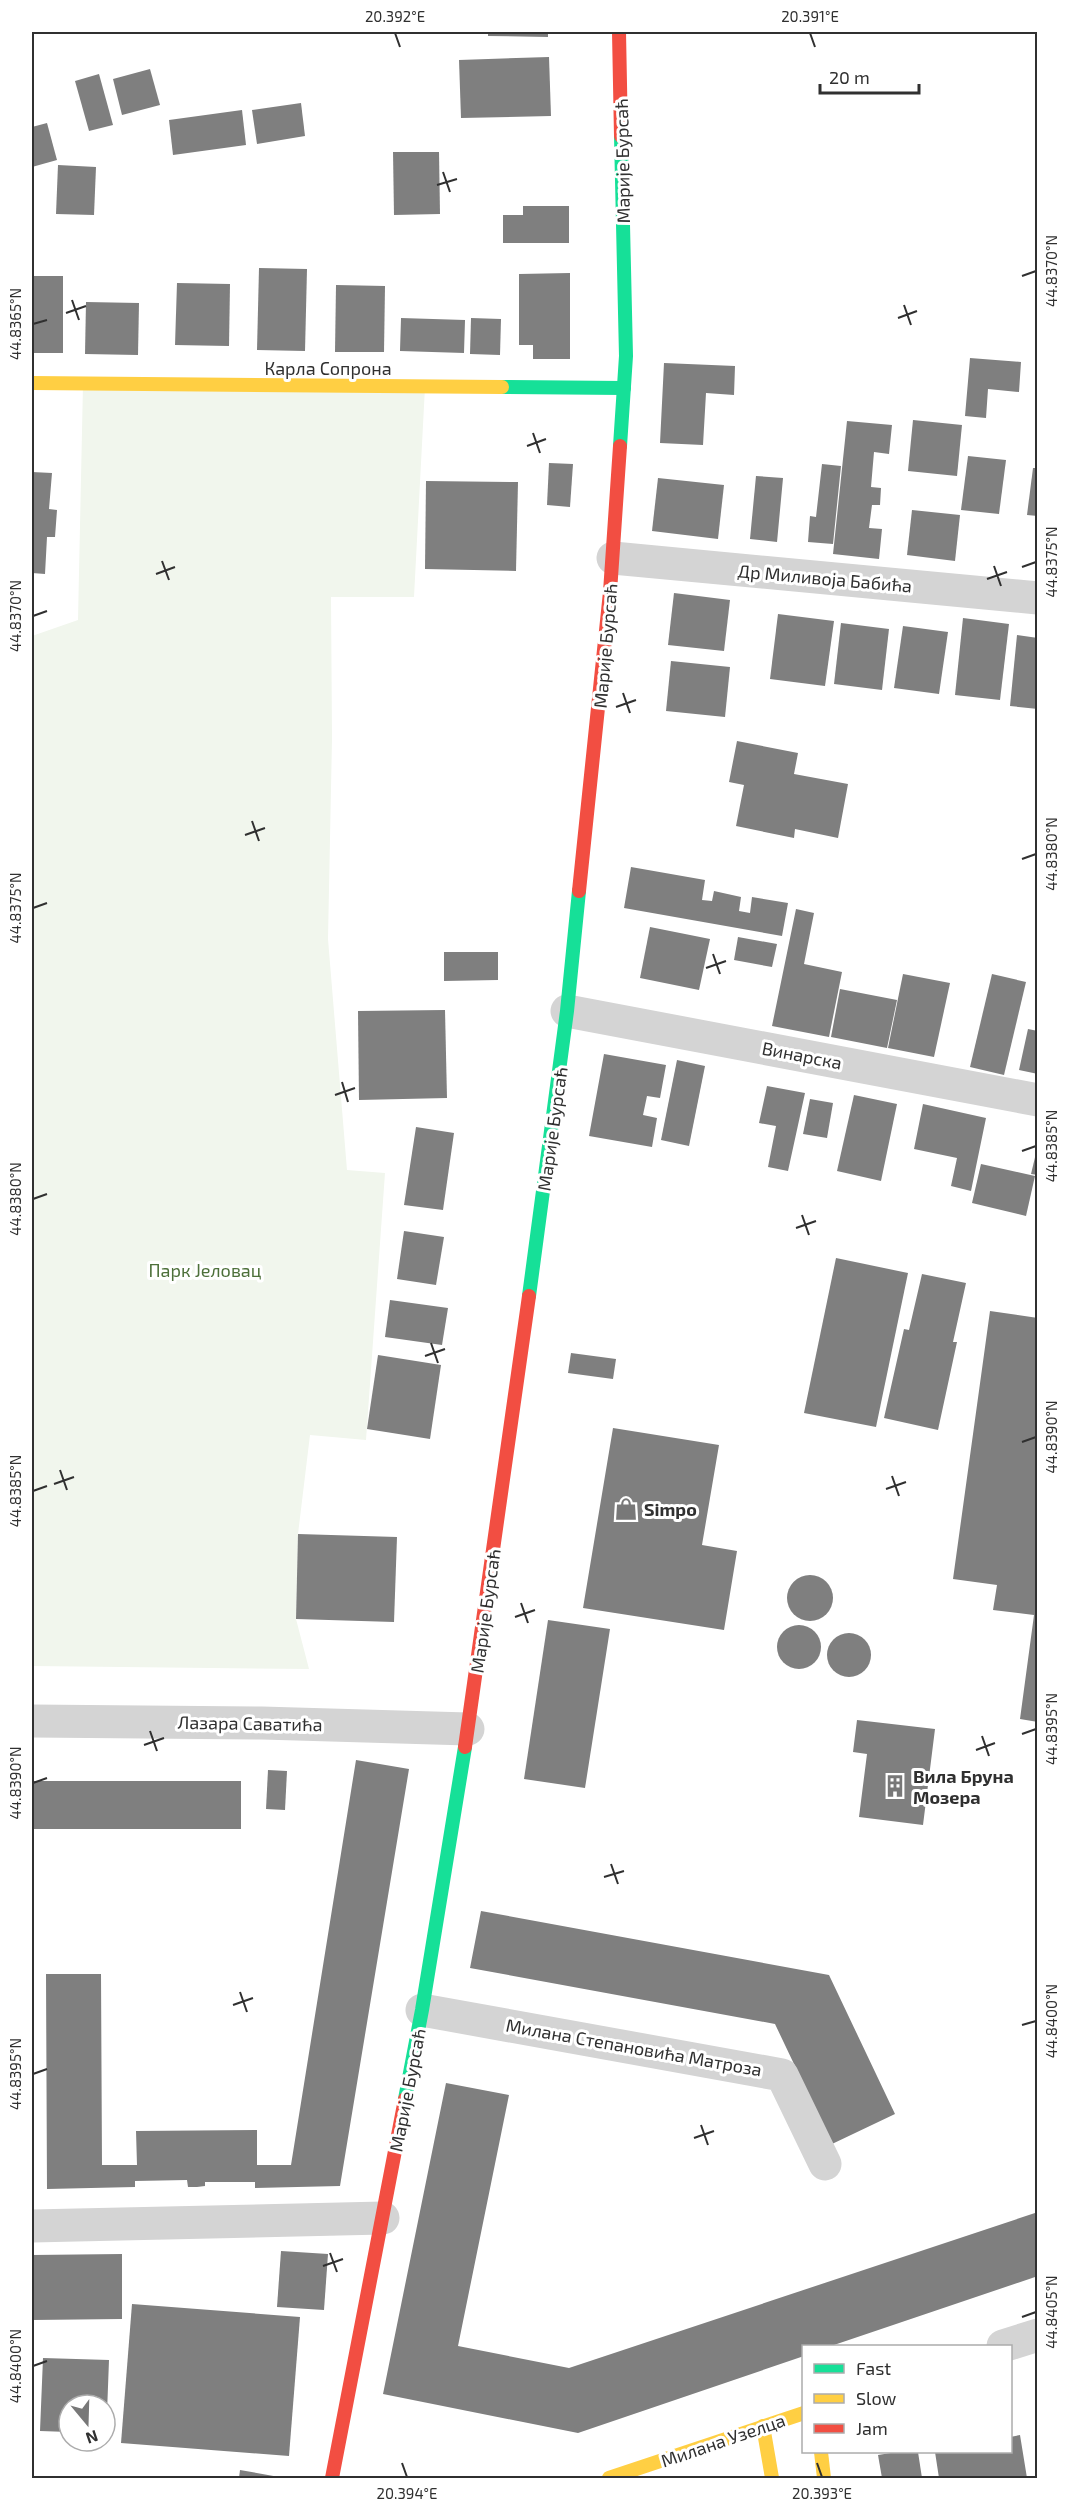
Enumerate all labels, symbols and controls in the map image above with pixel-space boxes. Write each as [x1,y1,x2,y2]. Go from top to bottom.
text: 20.392°E [365,7,425,25]
text: 20.391°E [781,7,839,25]
scale bar [820,57,919,95]
text: 20 m [829,66,870,88]
street label: Марије Бурсаћ [610,98,634,224]
text: 44.8370°N [1042,235,1060,307]
text: 44.8365°N [6,288,24,360]
street label: Карла Сопрона [264,357,392,379]
text: 44.8375°N [1042,526,1060,598]
street label: Др Миливоја Бабића [737,559,913,597]
text: 44.8370°N [6,580,24,652]
street label: Марије Бурсаћ [589,583,621,709]
text: 44.8380°N [1042,817,1060,891]
text: 44.8375°N [6,872,24,944]
street label: Винарска [760,1036,844,1074]
street label: Марије Бурсаћ [532,1066,572,1192]
text: 44.8385°N [1042,1110,1060,1182]
text: 44.8380°N [6,1162,24,1236]
park label: Парк Јеловац [149,1259,262,1281]
text: 44.8390°N [1042,1401,1060,1473]
text: 44.8385°N [6,1455,24,1527]
shop icon: Simpo [613,1496,639,1522]
place label: Simpo [644,1498,697,1520]
street label: Марије Бурсаћ [465,1548,505,1674]
text: 44.8395°N [1042,1693,1060,1765]
street label: Лазара Саватића [177,1711,323,1735]
text: 44.8390°N [6,1747,24,1819]
place label: Вила Бруна Мозера [913,1765,1014,1808]
building icon: Вила Бруна Мозера [882,1773,908,1799]
text: 44.8400°N [1042,1984,1060,2058]
street label: Милана Степановића Матроза [504,2014,764,2080]
street label: Марије Бурсаћ [384,2027,430,2153]
text: 44.8395°N [6,2038,24,2110]
text: 44.8405°N [1042,2275,1060,2349]
text: 44.8400°N [6,2329,24,2403]
legend [802,2345,1012,2453]
text: Fast [856,2357,891,2379]
text: Slow [856,2387,897,2409]
north arrow [57,2393,117,2453]
street label: Милана Узелца [658,2408,788,2472]
text: Jam [856,2417,888,2439]
text: N [83,2427,101,2449]
text: 20.394°E [377,2484,437,2502]
text: 20.393°E [792,2484,852,2502]

